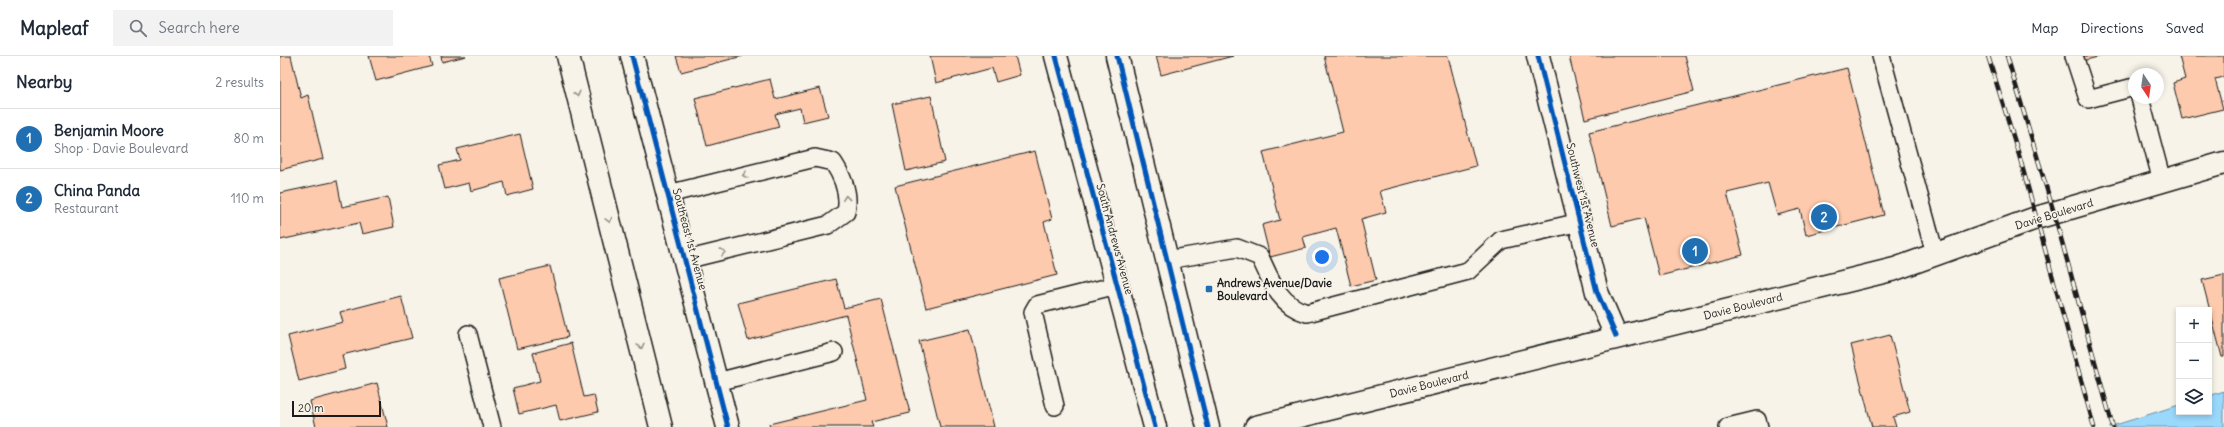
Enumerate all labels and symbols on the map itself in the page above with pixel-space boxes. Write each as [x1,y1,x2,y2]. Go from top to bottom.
north arrow [2128,68,2164,104]
one-way arrow [573,91,581,97]
street label: Southwest 1st Avenue [1563,141,1603,249]
one-way arrow [742,171,748,179]
street label: South Andrews Avenue [1093,182,1137,296]
street label: Southeast 1st Avenue [670,187,710,292]
one-way arrow [842,195,851,202]
street label: Davie Boulevard [2013,195,2095,233]
pin: 2 [1811,202,1837,232]
one-way arrow [604,216,613,223]
pin: 1 [1682,236,1708,266]
your location [1312,247,1332,267]
one-way arrow [720,248,726,256]
place label: Andrews Avenue/Davie Boulevard [1217,276,1332,303]
marker: Andrews Avenue/Davie Boulevard [1204,284,1214,294]
street label: Davie Boulevard [1702,289,1785,323]
one-way arrow [636,343,644,349]
street label: Davie Boulevard [1388,367,1471,401]
scale bar [292,399,381,418]

